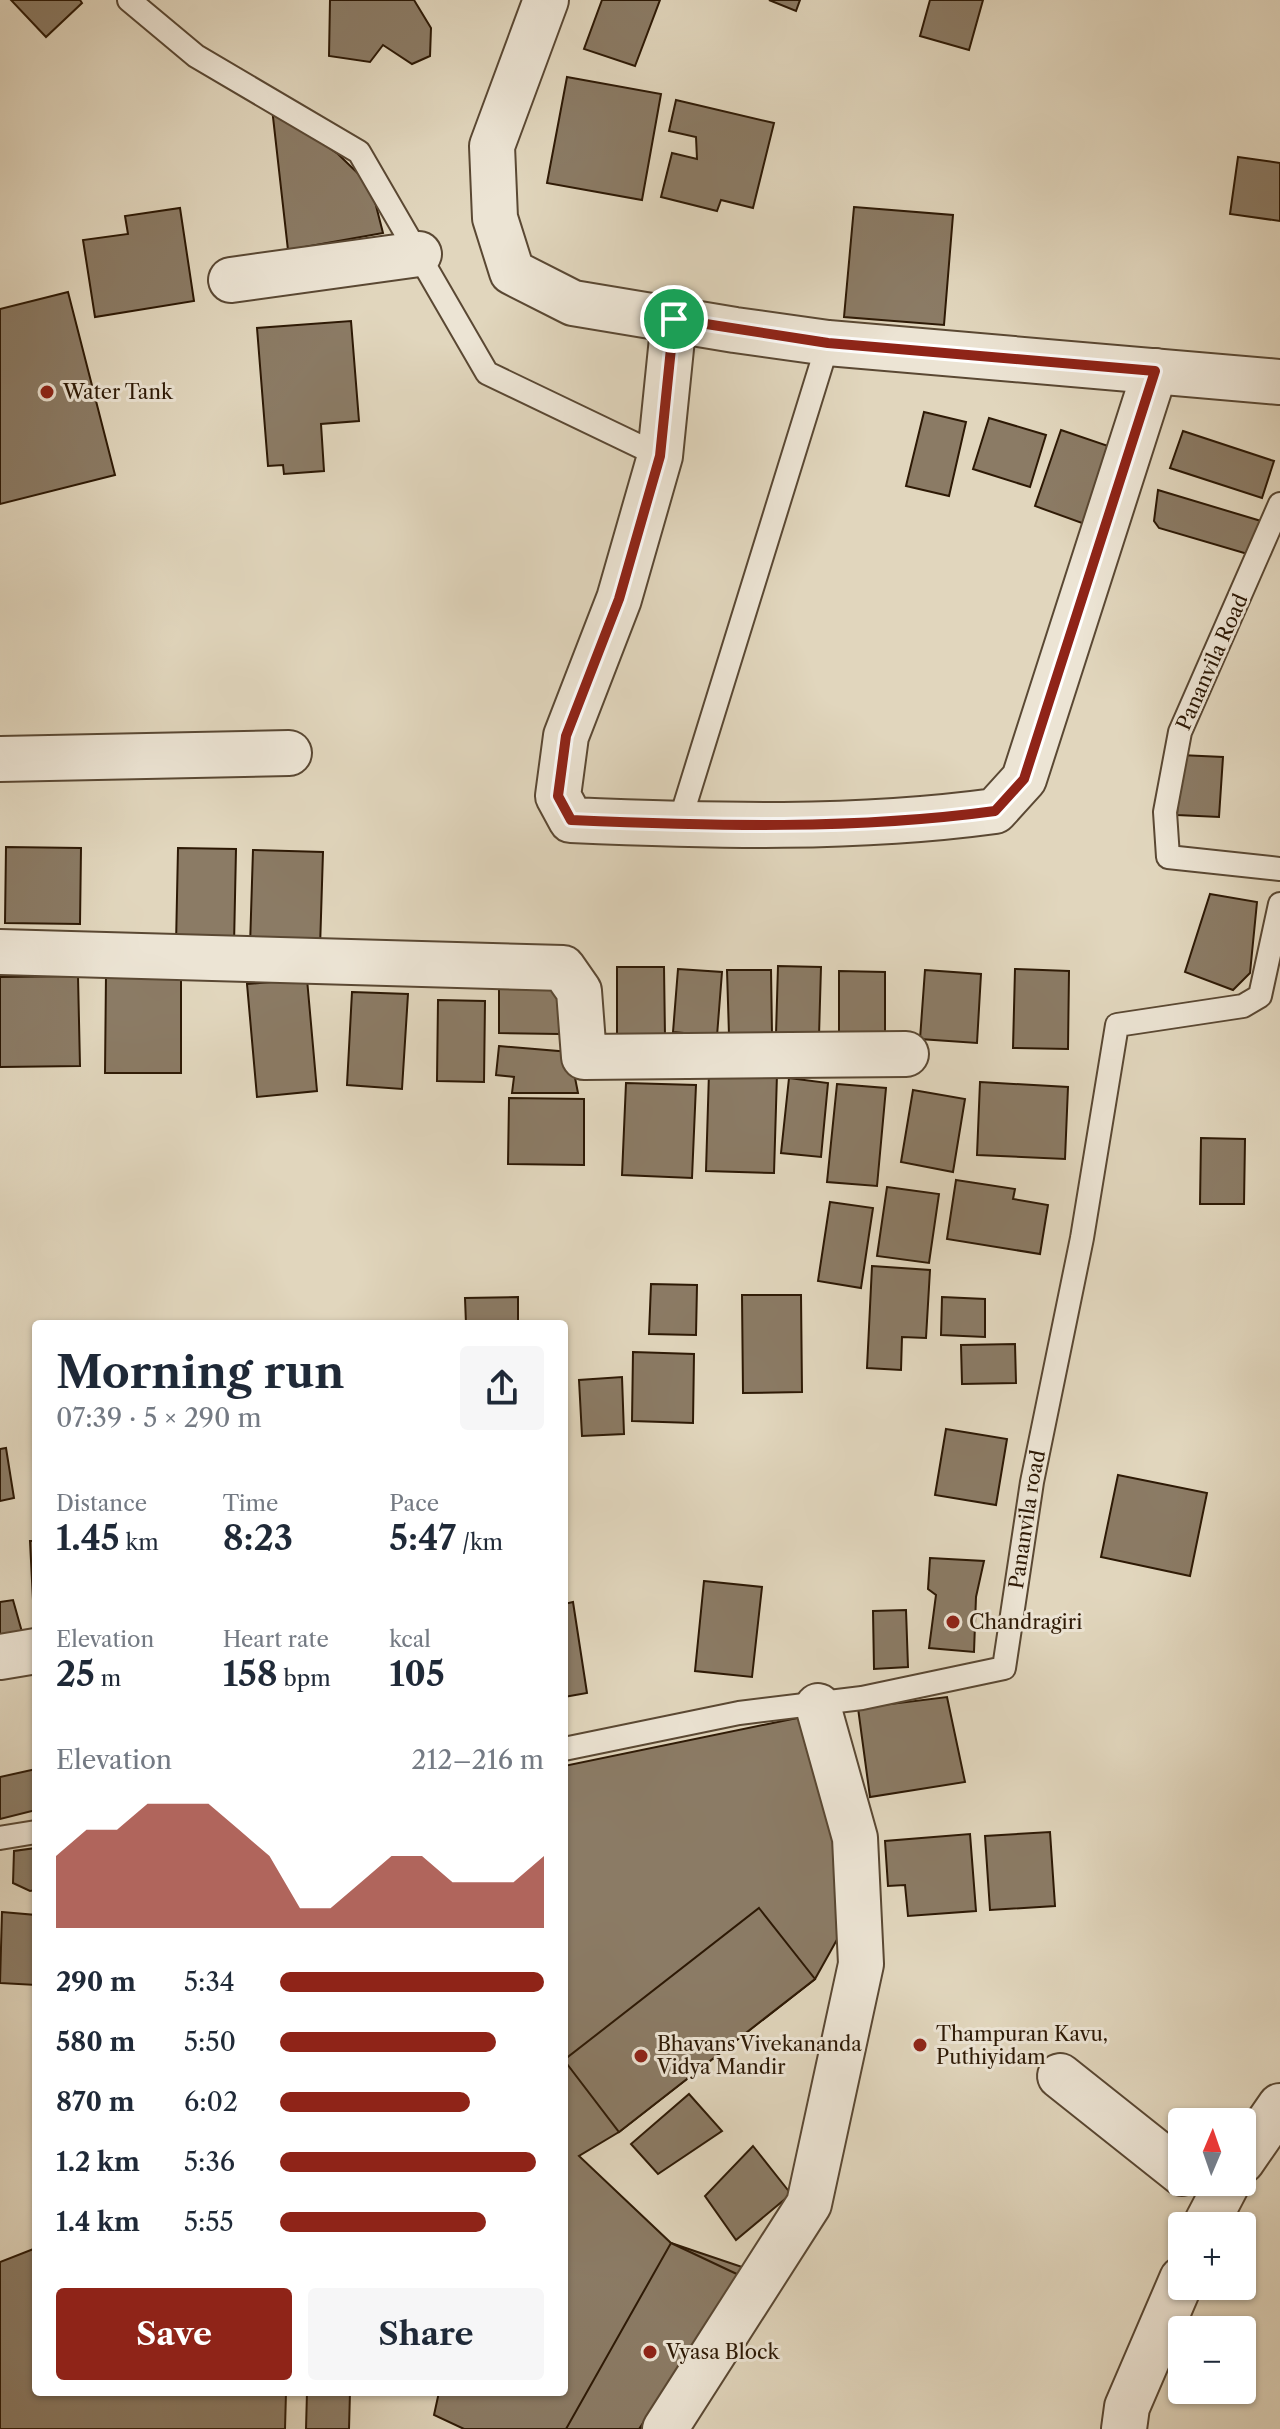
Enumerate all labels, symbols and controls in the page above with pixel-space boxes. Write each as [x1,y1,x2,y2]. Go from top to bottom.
pin [640,285,708,353]
icon: arrive [652,297,696,341]
place label: Water Tank [62,380,174,404]
marker: Water Tank [38,383,56,401]
street label: Pananvila Road [1171,590,1253,734]
text: Morning run [56,1345,345,1399]
button: share [460,1346,544,1430]
text: 07:39 · 5 × 290 m [56,1402,262,1434]
street label: Pananvila road [1004,1448,1050,1591]
text: Distance [56,1490,147,1517]
text: Time [223,1490,278,1517]
text: Pace [389,1490,439,1517]
text: 1.45 [56,1517,120,1559]
text: 8:23 [223,1517,293,1559]
text: 5:47 [389,1517,456,1559]
text: km [120,1529,159,1556]
text: /km [456,1529,503,1556]
place label: Chandragiri [969,1610,1082,1634]
marker: Chandragiri [944,1613,962,1631]
text: Elevation [56,1626,154,1653]
text: Heart rate [223,1626,329,1653]
text: kcal [389,1626,431,1653]
text: 25 [56,1653,95,1695]
text: 158 [223,1653,278,1695]
text: 105 [389,1653,445,1695]
text: m [95,1665,121,1692]
text: bpm [278,1665,331,1692]
text: Elevation [56,1744,172,1776]
text: 212–216 m [412,1744,544,1776]
text: 290 m [56,1966,136,1998]
text: 5:34 [184,1966,235,1998]
place label: Thampuran Kavu, Puthiyidam [936,2022,1108,2069]
text: 580 m [56,2026,135,2058]
text: 5:50 [184,2026,236,2058]
place label: Bhavans Vivekananda Vidya Mandir [656,2032,862,2079]
marker: Thampuran Kavu, Puthiyidam [911,2036,929,2054]
marker: Bhavans Vivekananda Vidya Mandir [632,2047,650,2065]
text: 870 m [56,2086,135,2118]
text: 6:02 [184,2086,238,2118]
north arrow [1168,2108,1256,2196]
map controls [1168,2108,1256,2404]
text: 1.2 km [56,2146,140,2178]
text: 5:36 [184,2146,235,2178]
text: 1.4 km [56,2206,140,2238]
text: 5:55 [184,2206,234,2238]
button: + [1168,2212,1256,2300]
button: Save [56,2288,292,2380]
button: Share [308,2288,544,2380]
button: − [1168,2316,1256,2404]
place label: Vyasa Block [665,2340,780,2364]
marker: Vyasa Block [641,2343,659,2361]

